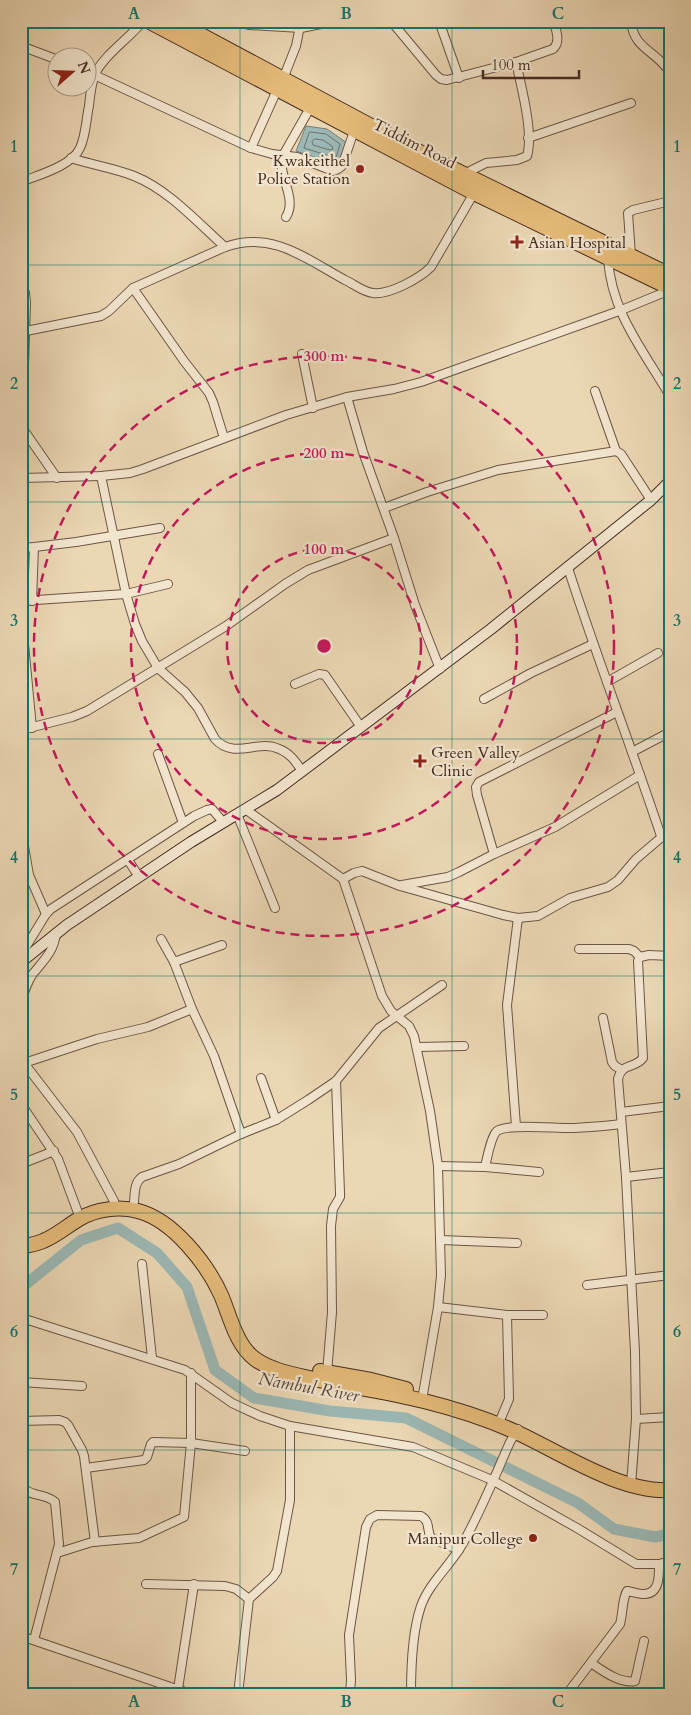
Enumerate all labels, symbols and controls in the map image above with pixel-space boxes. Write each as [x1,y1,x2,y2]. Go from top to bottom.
text: A [128,3,140,25]
text: B [340,3,352,25]
text: C [552,3,564,25]
north arrow [48,48,98,98]
scale bar [483,48,580,80]
text: 100 m [491,55,531,75]
text: N [73,59,95,77]
street label: Tiddim Road [369,113,460,175]
text: 1 [10,136,18,158]
text: 1 [673,136,681,158]
place label: Kwakeithel Police Station [257,150,350,190]
marker: Kwakeithel Police Station [354,163,366,175]
place label: Asian Hospital [528,232,626,254]
marker: Asian Hospital [510,235,524,249]
text: 300 m [304,346,345,366]
text: 2 [10,373,18,395]
text: 2 [673,373,681,395]
text: 200 m [304,443,345,463]
text: 100 m [304,539,345,559]
text: 3 [10,610,18,632]
text: 3 [673,610,681,632]
centre of rings [315,637,333,655]
place label: Green Valley Clinic [431,742,521,782]
marker: Green Valley Clinic [413,754,427,768]
text: 4 [10,847,18,869]
text: 4 [673,847,681,869]
text: 5 [10,1084,18,1106]
text: 5 [673,1084,681,1106]
text: 6 [10,1321,18,1343]
text: 6 [673,1321,681,1343]
water label: Nambul River [257,1366,362,1409]
place label: Manipur College [407,1528,523,1550]
marker: Manipur College [527,1532,539,1544]
text: 7 [10,1559,18,1581]
text: 7 [673,1559,681,1581]
text: A [128,1691,140,1713]
text: B [340,1691,352,1713]
text: C [552,1691,564,1713]

